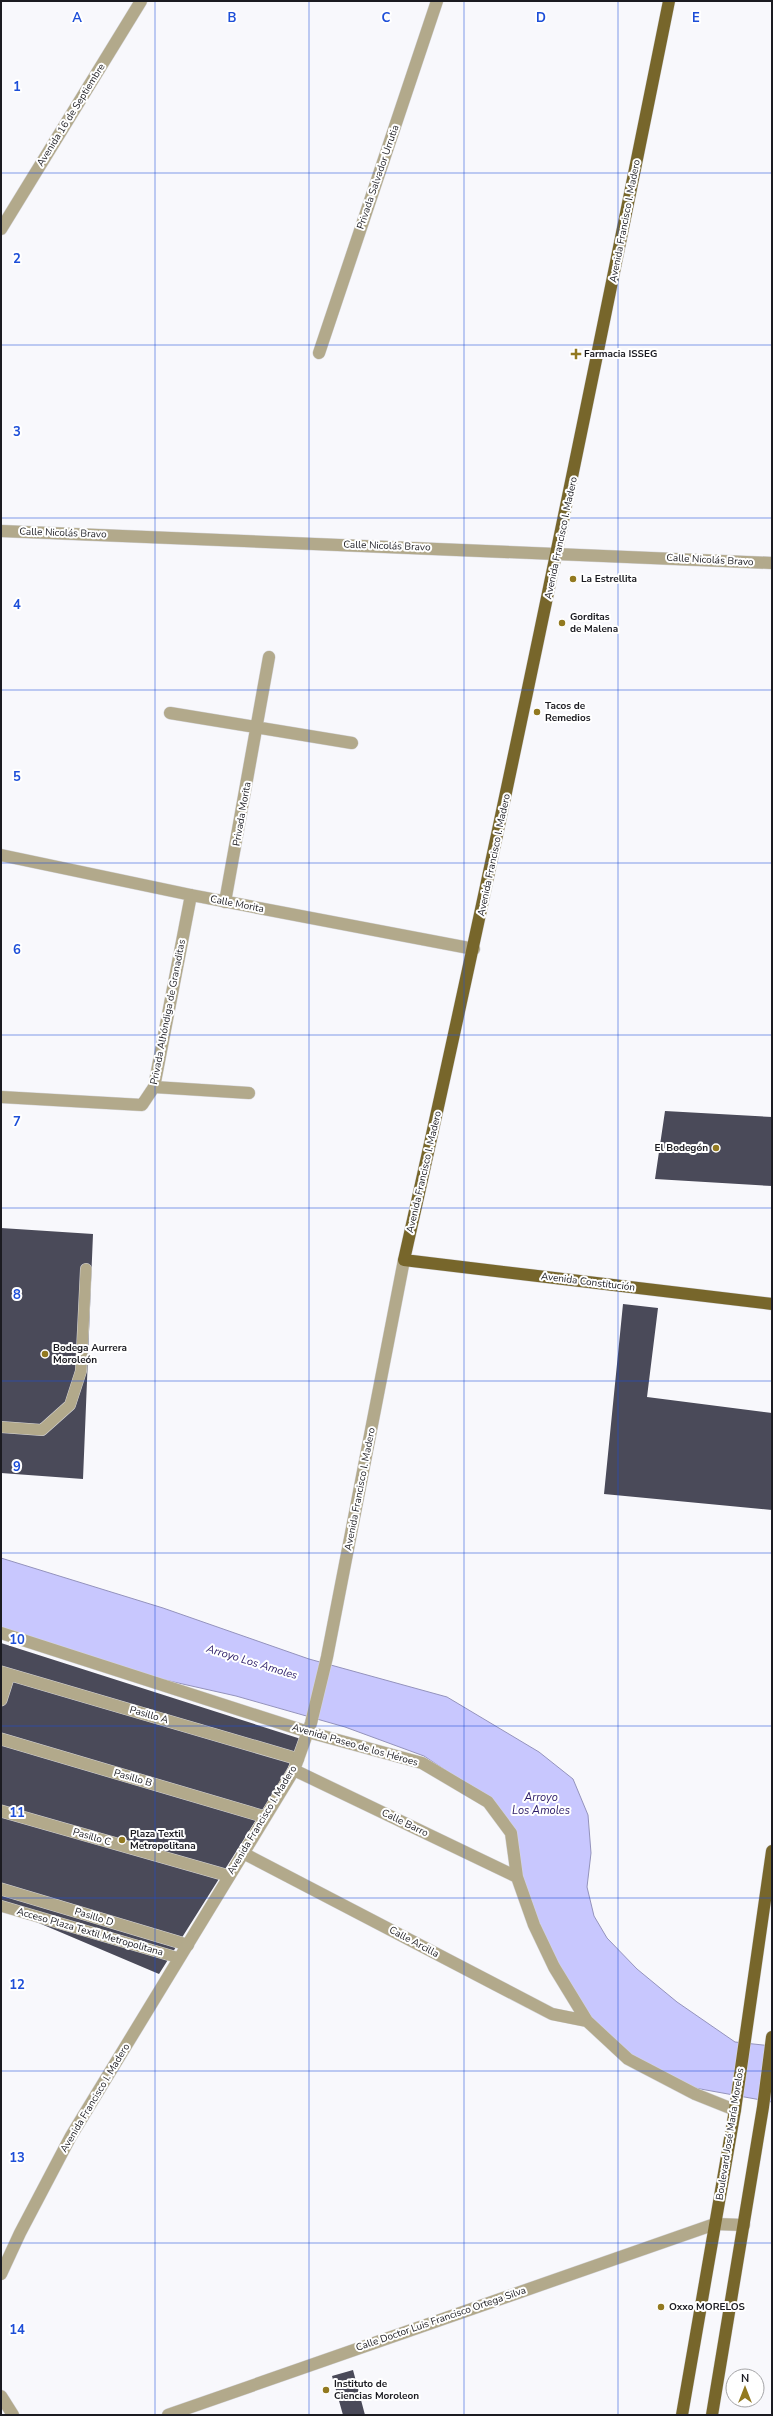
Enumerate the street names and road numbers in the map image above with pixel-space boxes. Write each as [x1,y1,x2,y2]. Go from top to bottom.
street label: Avenida 16 de Septiembre [34,61,108,169]
street label: Privada Salvador Urrutia [354,123,402,231]
street label: Avenida Francisco I. Madero [606,158,644,284]
street label: Avenida Francisco I. Madero [541,475,581,601]
street label: Calle Nicolás Bravo [19,524,107,542]
street label: Calle Nicolás Bravo [343,537,431,555]
street label: Calle Nicolás Bravo [666,551,754,569]
street label: Privada Morita [229,781,255,847]
street label: Avenida Francisco I. Madero [474,792,514,918]
street label: Calle Morita [209,892,265,916]
street label: Privada Alhóndiga de Granaditas [147,938,189,1086]
street label: Avenida Francisco I. Madero [403,1109,445,1234]
street label: Avenida Constitución [540,1269,636,1295]
street label: Avenida Francisco I. Madero [341,1426,379,1552]
street label: Pasillo A [128,1703,171,1727]
street label: Avenida Paseo de los Héroes [290,1720,420,1770]
street label: Avenida Francisco I. Madero [224,1762,300,1877]
street label: Pasillo B [112,1766,154,1790]
street label: Calle Barro [379,1806,431,1841]
street label: Pasillo C [71,1825,113,1849]
street label: Acceso Plaza Textil Metropolitana [15,1904,165,1960]
street label: Pasillo D [73,1904,115,1930]
street label: Calle Arcilla [387,1923,441,1961]
street label: Avenida Francisco I. Madero [57,2040,133,2155]
street label: Boulevard José María Morelos [713,2067,747,2201]
street label: Calle Doctor Luis Francisco Ortega Silva [354,2283,528,2355]

